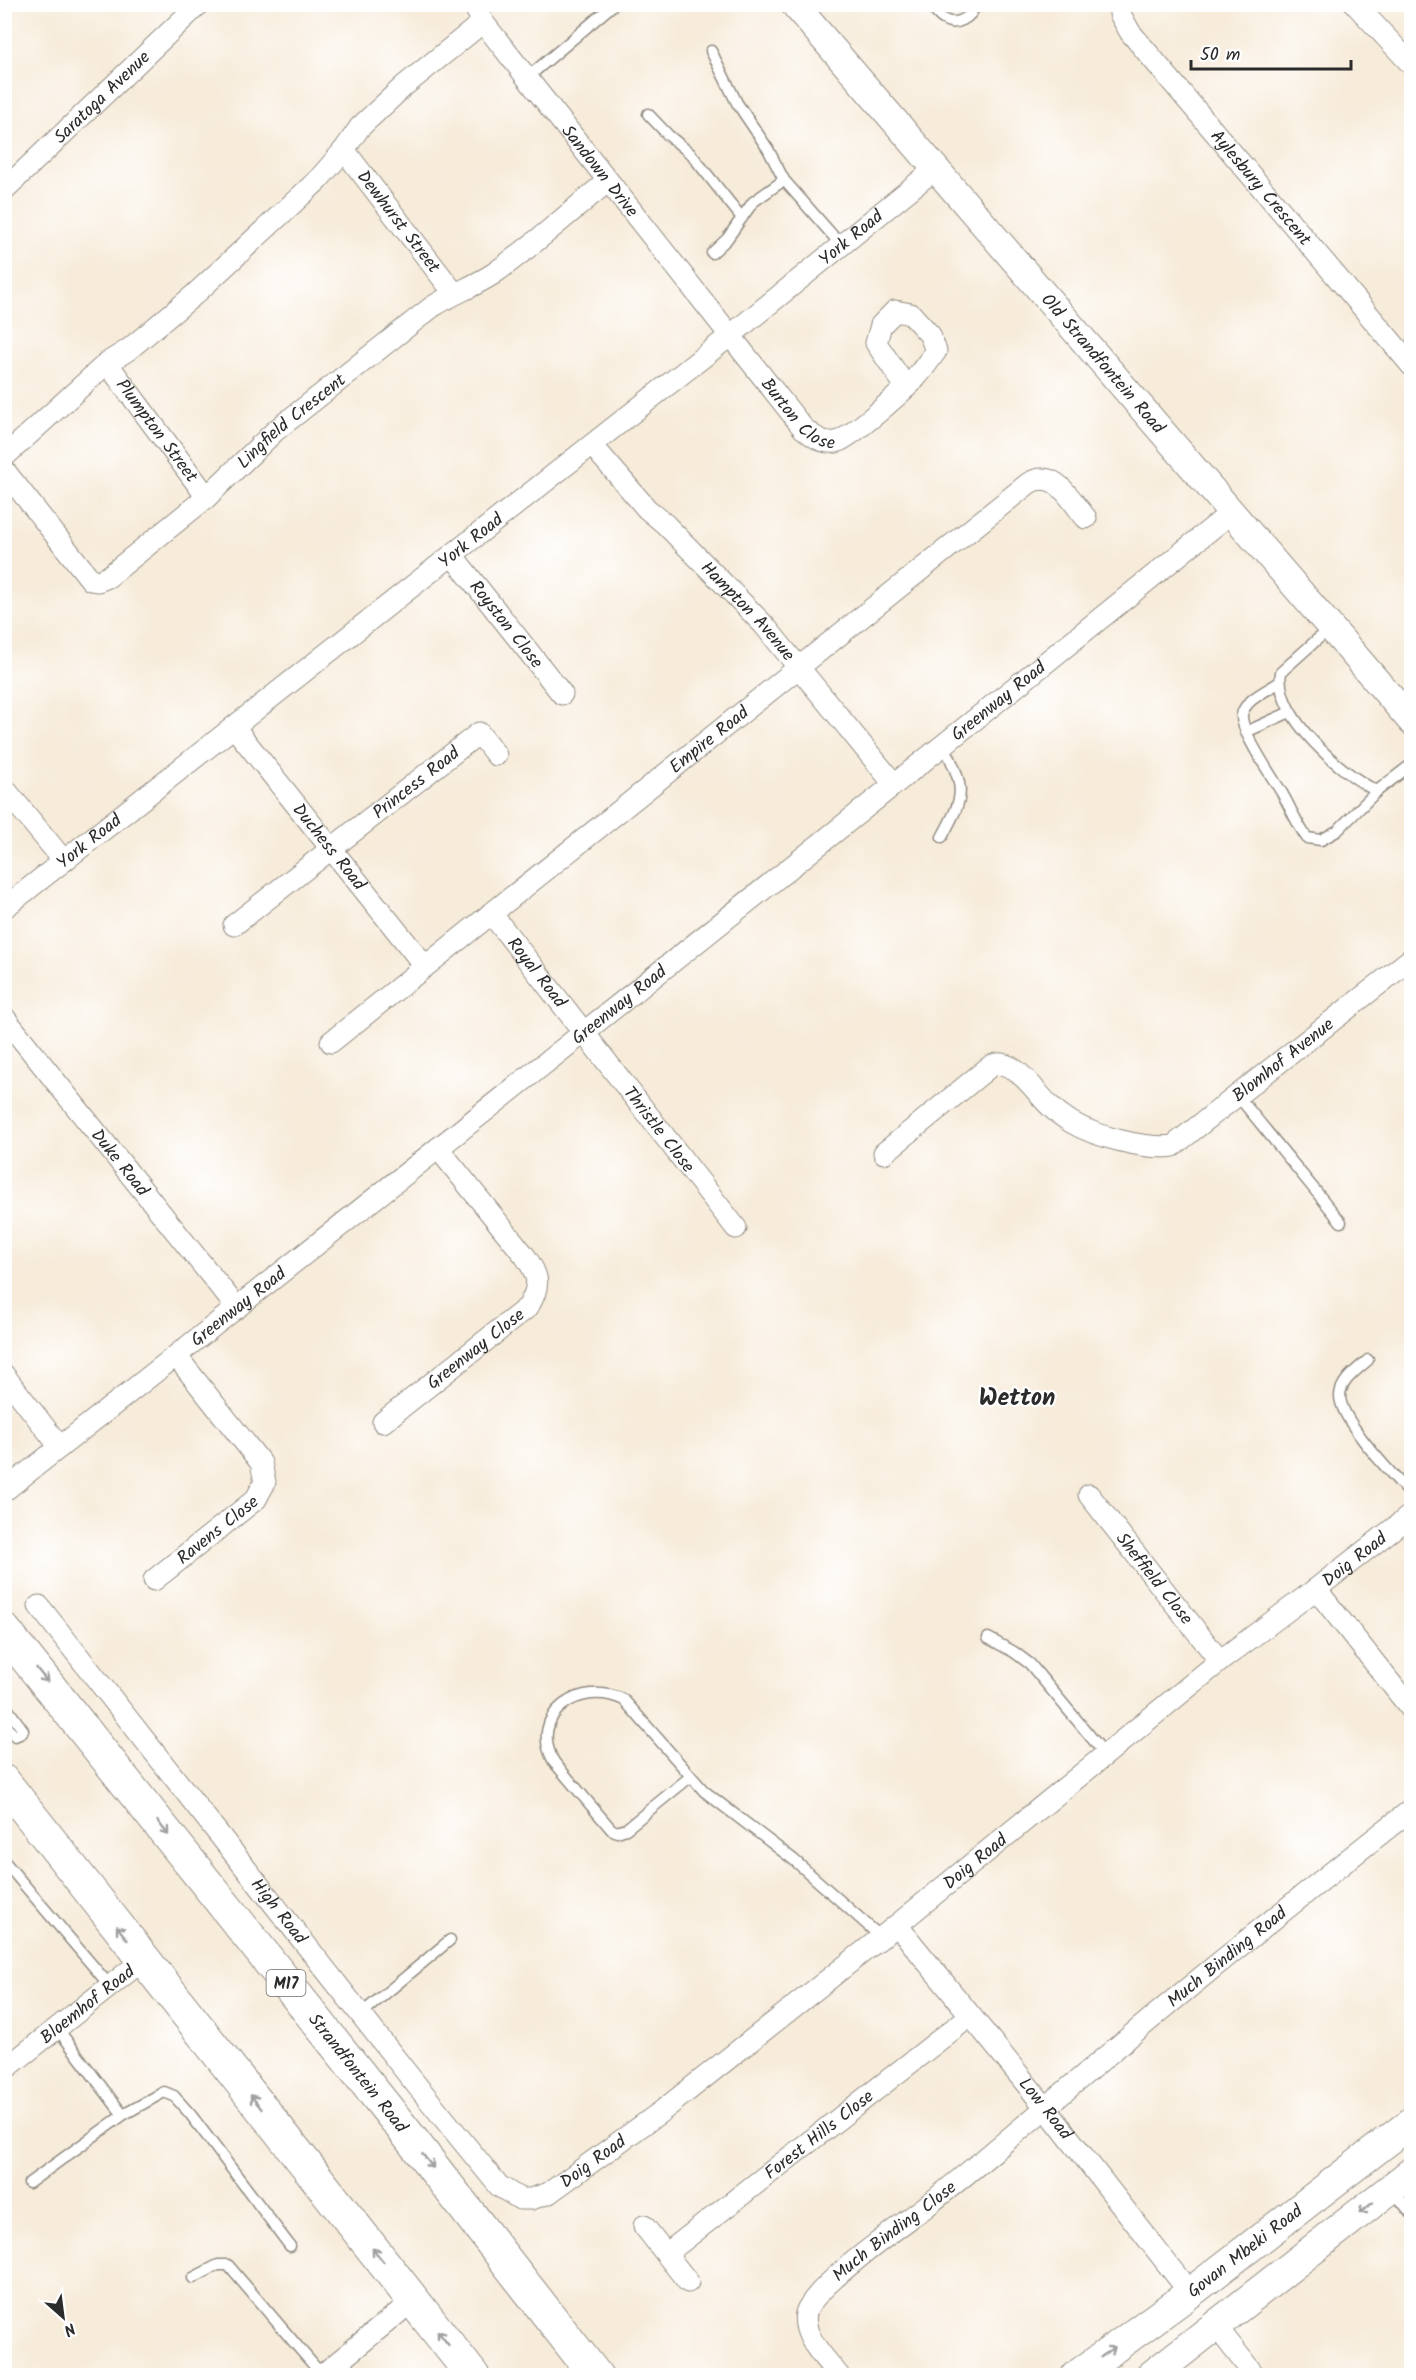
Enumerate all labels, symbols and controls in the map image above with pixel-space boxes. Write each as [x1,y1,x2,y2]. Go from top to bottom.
scale bar [1191,33,1352,71]
text: 50 m [1200,41,1240,70]
street label: Saratoga Avenue [48,44,158,151]
street label: Sandown Drive [553,119,645,224]
street label: Aylesbury Crescent [1202,124,1318,254]
street label: Dewhurst Street [348,164,448,281]
street label: York Road [813,203,891,274]
street label: Old Strandfontein Road [1033,287,1172,442]
street label: Lingfield Crescent [231,366,354,477]
street label: Burton Close [753,372,835,458]
street label: Plumpton Street [107,373,205,490]
street label: York Road [433,506,511,576]
street label: Hampton Avenue [693,555,801,668]
street label: Royston Close [461,574,550,675]
street label: Greenway Road [945,654,1054,749]
street label: Empire Road [664,699,757,782]
street label: Princess Road [367,739,468,827]
street label: Duchess Road [284,798,373,898]
street label: York Road [51,807,129,877]
street label: Royal Road [499,931,574,1016]
street label: Greenway Road [566,958,675,1053]
street label: Blomhof Avenue [1226,1011,1341,1110]
street label: Thristle Close [615,1081,701,1180]
street label: Duke Road [83,1123,156,1204]
street label: Greenway Road [185,1260,294,1355]
street label: Greenway Close [421,1302,532,1398]
district label: Wetton [979,1379,1055,1418]
street label: Ravens Close [171,1489,266,1573]
street label: Doig Road [1316,1525,1395,1595]
street label: Sheffield Close [1108,1526,1199,1632]
one-way arrow [35,1667,48,1683]
one-way arrow [156,1820,169,1836]
street label: Doig Road [937,1827,1015,1898]
street label: High Road [242,1872,314,1952]
street label: Much Binding Road [1161,1899,1295,2016]
one-way arrow [116,1925,129,1941]
street label: Bloemhof Road [34,1958,143,2052]
road number: M17 [266,1970,306,1996]
street label: Strandfontein Road [300,2007,415,2141]
street label: Low Road [1010,2071,1079,2148]
street label: Forest Hills Close [758,2083,881,2188]
one-way arrow [250,2095,263,2111]
street label: Doig Road [554,2128,634,2197]
one-way arrow [422,2153,435,2169]
street label: Much Binding Close [826,2174,964,2290]
street label: Govan Mbeki Road [1181,2197,1311,2306]
one-way arrow [1358,2202,1374,2215]
one-way arrow [371,2247,384,2263]
north arrow [33,2287,93,2347]
text: N [59,2316,80,2342]
one-way arrow [437,2330,450,2346]
one-way arrow [1100,2346,1116,2358]

